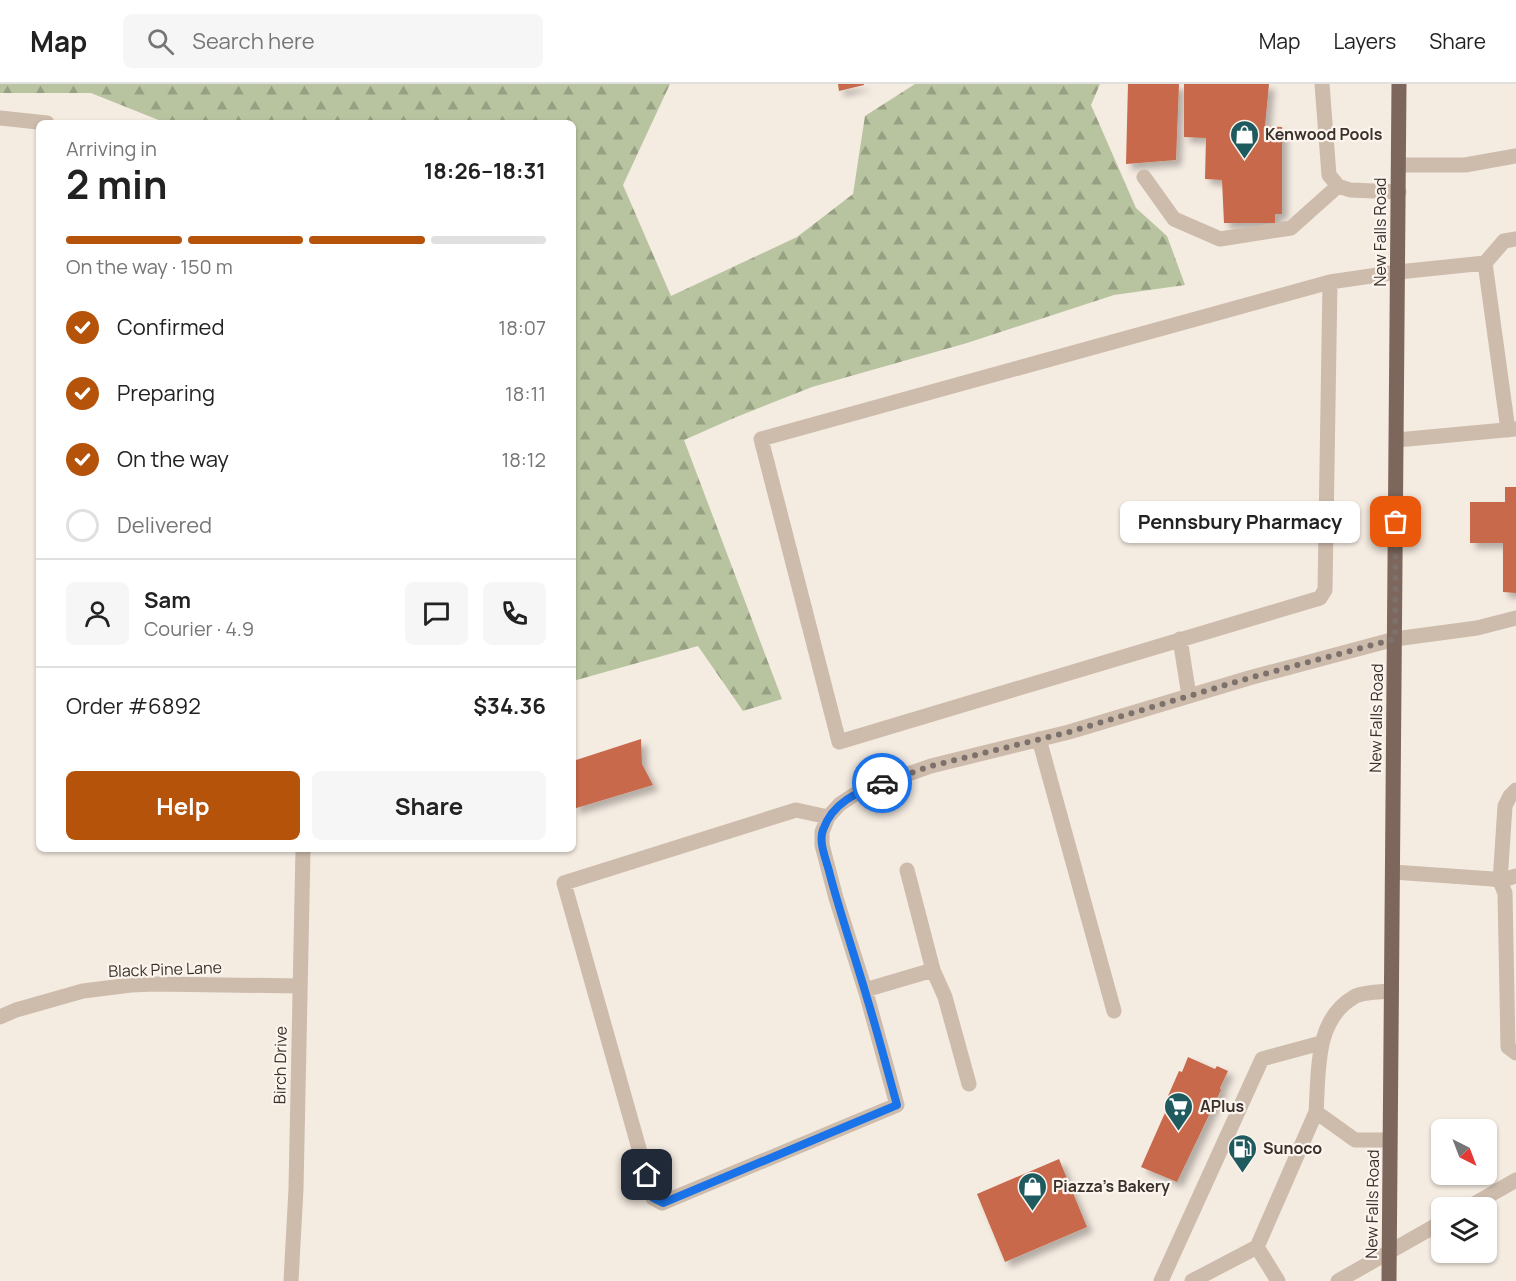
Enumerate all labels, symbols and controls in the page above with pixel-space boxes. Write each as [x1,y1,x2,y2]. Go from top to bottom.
search box [123,14,543,68]
text: Map [30,22,87,60]
icon: search [144,25,177,58]
text: Search here [192,26,315,56]
text: Map [1259,27,1300,55]
text: Layers [1333,27,1396,55]
text: Share [1429,27,1486,55]
shop icon: Kenwood Pools [1228,118,1260,160]
place label: Kenwood Pools [1265,123,1383,145]
text: Arriving in [66,135,157,162]
text: 18:26–18:31 [424,156,546,186]
text: 2 min [66,157,167,211]
street label: New Falls Road [1369,177,1391,287]
text: On the way · 150 m [66,253,233,280]
icon: check [66,311,99,344]
text: Confirmed [117,312,225,342]
text: 18:07 [498,314,546,341]
icon: check [66,377,99,410]
text: Preparing [117,378,215,408]
text: 18:11 [505,380,546,407]
icon: check [66,443,99,476]
text: On the way [117,444,229,474]
text: 18:12 [501,446,546,473]
pin [1370,496,1421,547]
callout: Pennsbury Pharmacy [1120,501,1360,543]
icon: bag [1379,505,1412,538]
text: Pennsbury Pharmacy [1138,508,1342,535]
text: Delivered [117,510,212,540]
button: person [66,582,129,645]
button: chat [405,582,468,645]
button: phone [483,582,546,645]
text: Sam [144,585,191,615]
text: Courier · 4.9 [144,615,254,642]
street label: New Falls Road [1364,663,1388,773]
text: Order #6892 [66,691,201,721]
text: $34.36 [473,691,546,721]
courier [852,753,912,813]
icon: car [866,767,899,800]
button: Help [66,771,300,840]
button: Share [312,771,546,840]
street label: Black Pine Lane [108,956,222,982]
street label: Birch Drive [268,1026,292,1104]
supermarket icon: APlus [1163,1090,1195,1132]
place label: APlus [1200,1095,1244,1117]
north arrow [1431,1119,1497,1185]
map controls [1431,1119,1497,1263]
fuel station icon: Sunoco [1226,1132,1258,1174]
place label: Sunoco [1263,1137,1322,1159]
pin [621,1149,672,1200]
street label: New Falls Road [1360,1149,1384,1259]
icon: home [630,1158,663,1191]
shop icon: Piazza's Bakery [1016,1170,1048,1212]
place label: Piazza's Bakery [1053,1175,1170,1197]
button: layers [1431,1197,1497,1263]

